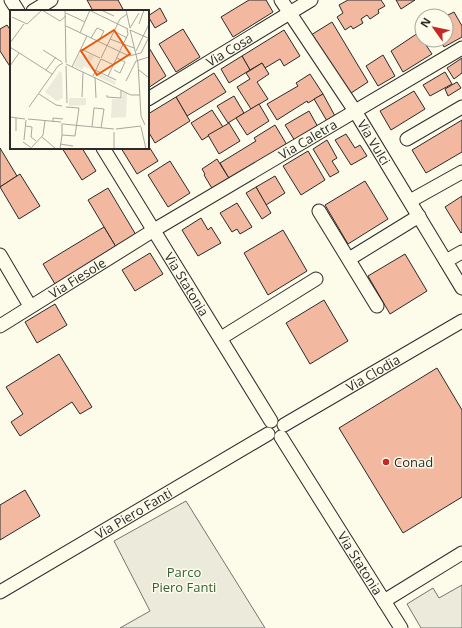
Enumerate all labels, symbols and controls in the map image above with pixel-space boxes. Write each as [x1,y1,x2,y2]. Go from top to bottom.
north arrow [414,8,454,48]
inset map [10,10,149,149]
text: N [416,14,434,30]
street label: Via Cosa [203,29,256,71]
street label: Via Caletra [275,115,340,163]
street label: Via Vulci [353,116,395,168]
street label: Via Statonia [160,249,213,320]
street label: Via Fiesole [45,253,109,302]
street label: Via Clodia [343,350,403,396]
place label: Conad [394,453,433,471]
marker: Conad [381,457,391,467]
street label: Via Piero Fanti [92,484,175,543]
street label: Via Statonia [334,528,387,598]
park label: Parco Piero Fanti [152,563,216,596]

